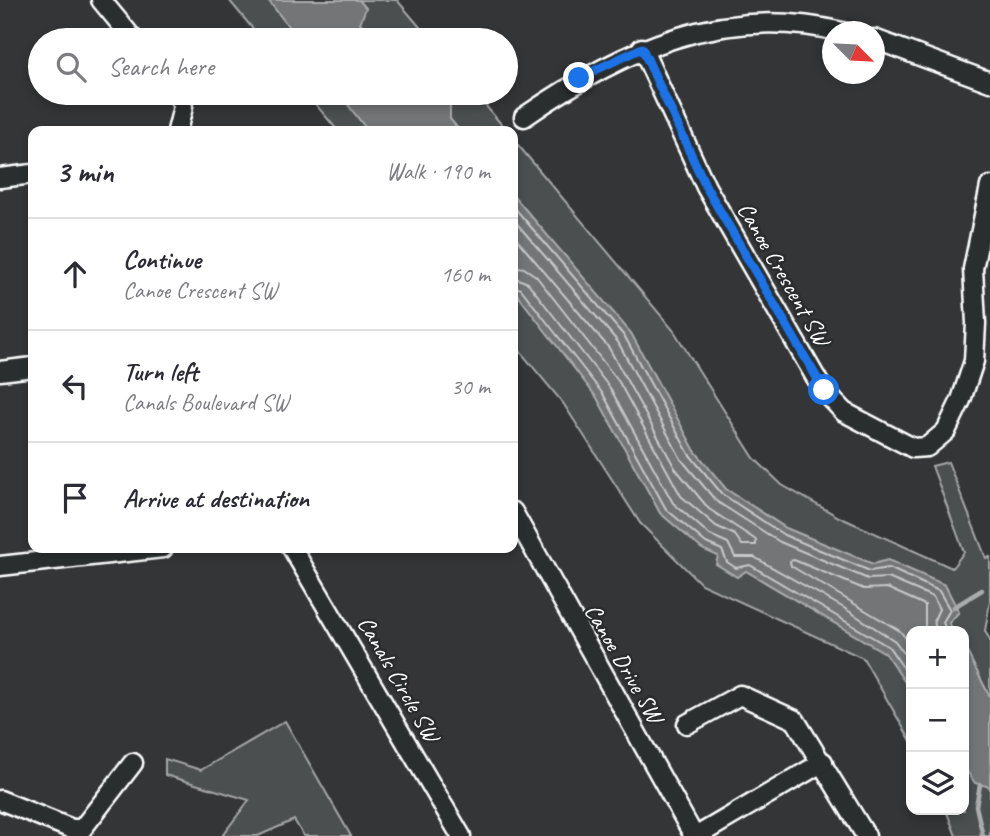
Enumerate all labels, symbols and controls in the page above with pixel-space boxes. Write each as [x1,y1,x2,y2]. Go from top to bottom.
north arrow [822,21,885,84]
search box [28,28,518,105]
icon: search [52,48,90,86]
text: Search here [108,50,214,83]
route end [563,62,594,93]
text: 3 min [56,153,113,191]
text: Walk · 190 m [386,157,490,186]
street label: Canoe Crescent SW [731,197,839,354]
text: Continue [123,243,201,276]
icon: ahead [56,255,94,293]
text: 160 m [441,260,490,289]
text: Canoe Crescent SW [123,276,277,305]
text: Turn left [123,355,198,388]
icon: left [56,367,94,405]
text: 30 m [451,372,490,401]
route start [808,374,839,405]
text: Canals Boulevard SW [123,388,289,417]
icon: arrive [56,479,94,517]
text: Arrive at destination [123,482,309,515]
street label: Canoe Drive SW [578,598,672,732]
street label: Canals Circle SW [351,611,448,750]
map controls [906,626,969,815]
button: + [906,626,969,689]
button: − [906,689,969,752]
button: layers [906,752,969,815]

